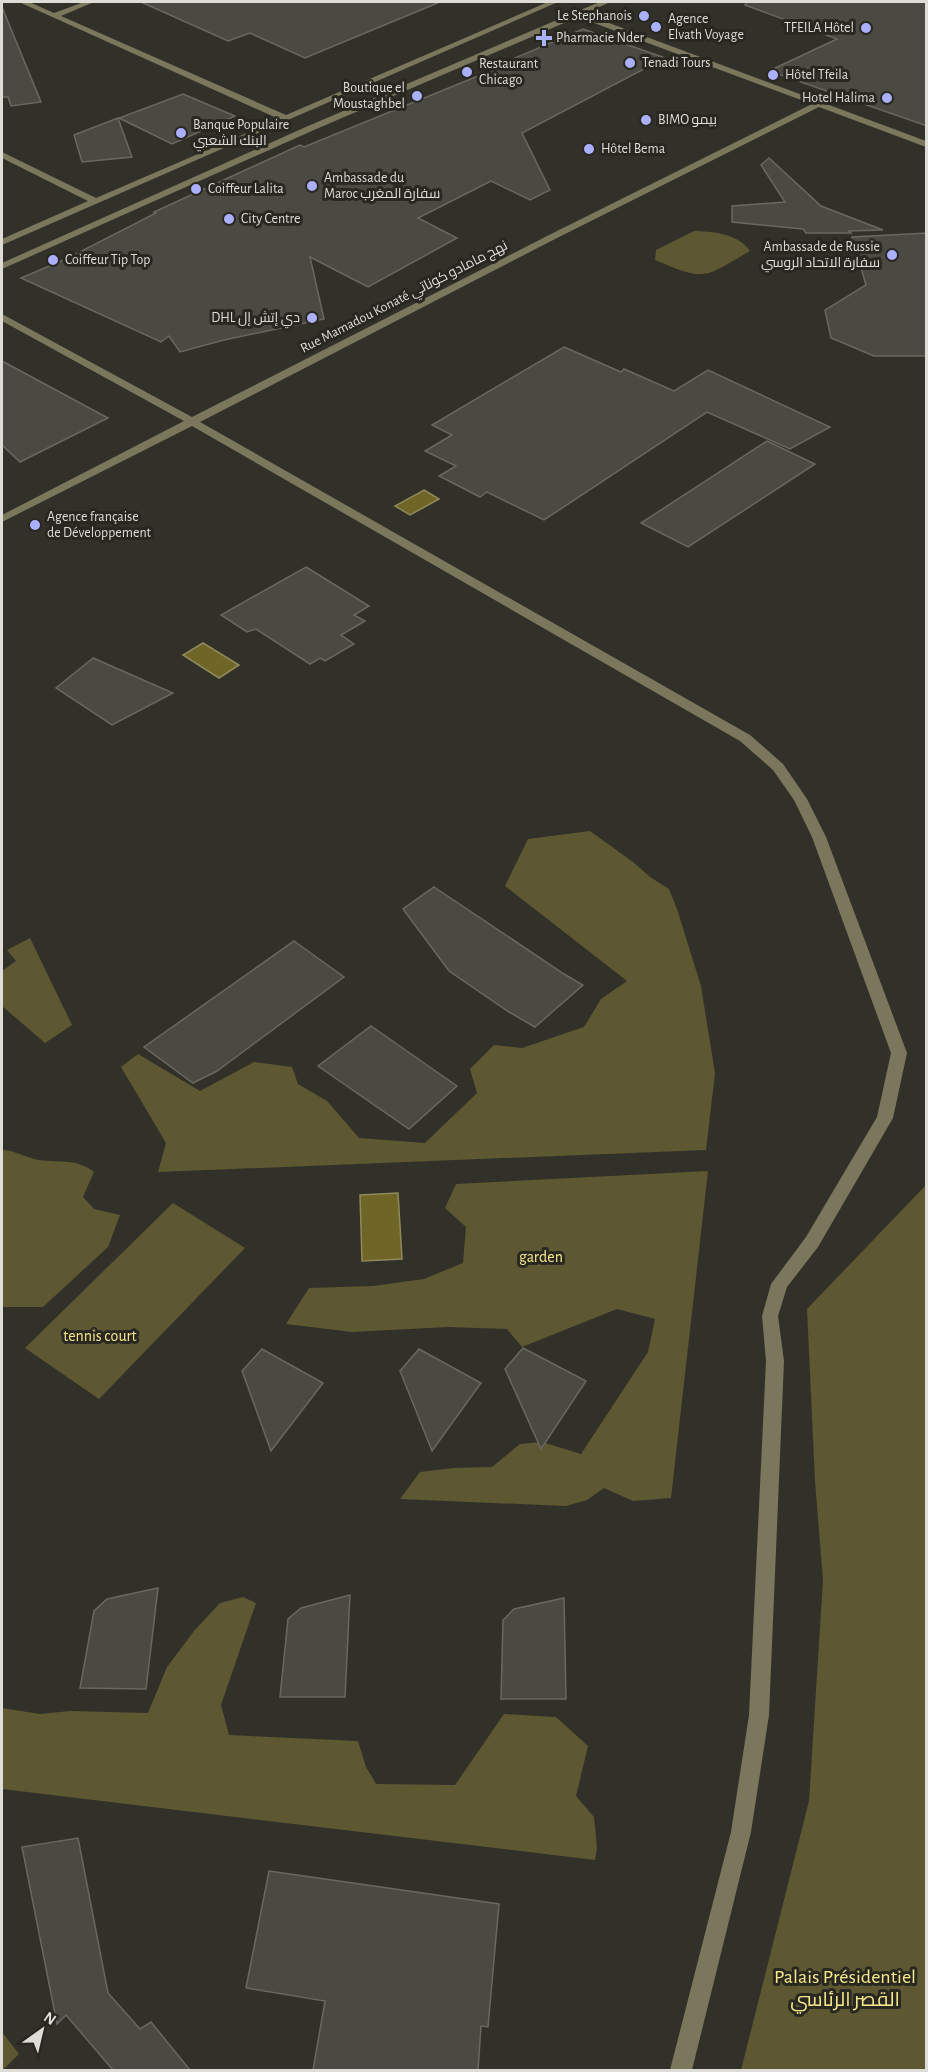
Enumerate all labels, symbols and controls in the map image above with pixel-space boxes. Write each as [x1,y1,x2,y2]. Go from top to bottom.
place label: Le Stephanois [557,9,632,23]
marker: Le Stephanois [637,9,651,23]
place label: Agence Elvath Voyage [668,12,744,42]
marker: Agence Elvath Voyage [649,20,663,34]
place label: TFEILA Hôtel [784,21,854,35]
marker: TFEILA Hôtel [859,21,873,35]
marker: Pharmacie Nder [537,31,551,45]
place label: Pharmacie Nder [556,31,645,45]
marker: Tenadi Tours [623,56,637,70]
place label: Tenadi Tours [642,56,711,70]
place label: Restaurant Chicago [479,57,539,87]
marker: Restaurant Chicago [460,65,474,79]
marker: Hôtel Tfeila [766,68,780,82]
place label: Hôtel Tfeila [785,68,849,82]
place label: Boutique el Moustaghbel [333,81,405,111]
marker: Boutique el Moustaghbel [410,89,424,103]
place label: Hotel Halima [802,91,876,105]
marker: Hotel Halima [880,91,894,105]
marker: BIMO بيمو [639,113,653,127]
place label: BIMO بيمو [658,113,717,127]
place label: Banque Populaire البنك الشعبي [193,118,289,152]
marker: Banque Populaire البنك الشعبي [174,126,188,140]
marker: Hôtel Bema [582,142,596,156]
place label: Hôtel Bema [601,142,666,156]
place label: Ambassade du Maroc سفارة المغرب [324,171,440,201]
marker: Ambassade du Maroc سفارة المغرب [305,179,319,193]
marker: Coiffeur Lalita [189,182,203,196]
place label: Coiffeur Lalita [208,182,284,196]
marker: City Centre [222,212,236,226]
place label: City Centre [241,212,301,226]
street label: Rue Mamadou Konaté نهج مامادو كوناتي [298,238,512,359]
place label: Ambassade de Russie سفارة الاتحاد الروسي [761,240,880,273]
marker: Ambassade de Russie سفارة الاتحاد الروسي [885,248,899,262]
marker: Coiffeur Tip Top [46,253,60,267]
place label: Coiffeur Tip Top [65,253,150,267]
place label: DHL دي إتش إل [211,311,300,329]
marker: DHL دي إتش إل [305,311,319,325]
place label: Agence française de Développement [47,510,152,540]
marker: Agence française de Développement [28,518,42,532]
park label: garden [519,1249,563,1265]
park label: tennis court [63,1328,137,1344]
park label: Palais Présidentiel القصر الرئاسي [774,1967,916,2014]
north arrow [12,2000,72,2060]
text: N [41,2009,59,2028]

